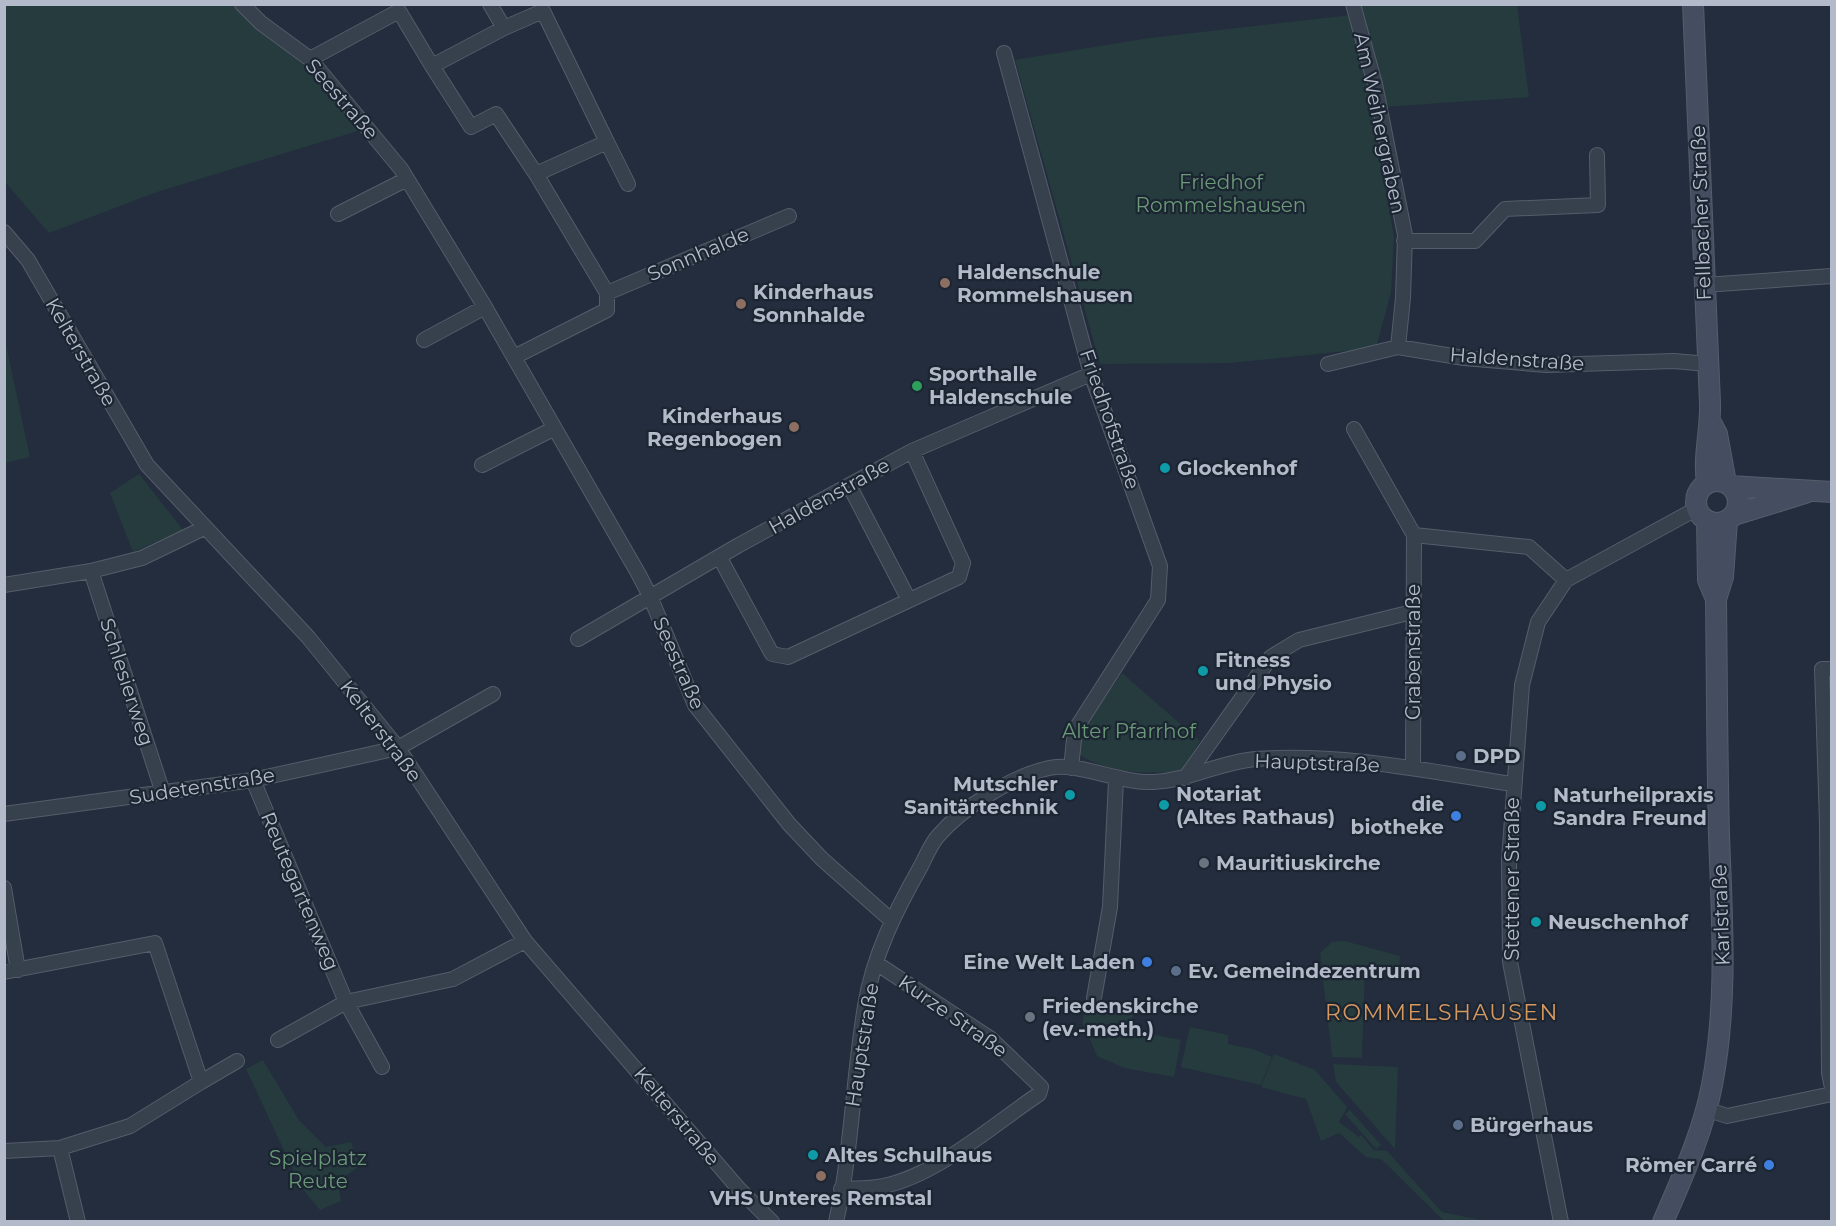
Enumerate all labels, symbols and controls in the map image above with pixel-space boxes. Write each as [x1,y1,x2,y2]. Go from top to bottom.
street label: Am Weihergraben [1349,30,1411,216]
street label: Seestraße [301,54,383,144]
street label: Fellbacher Straße [1686,125,1716,301]
park label: Friedhof Rommelshausen [1136,170,1306,217]
street label: Sonnhalde [643,222,753,286]
place label: Haldenschule Rommelshausen [957,260,1133,307]
marker: Haldenschule Rommelshausen [938,276,952,290]
place label: Kinderhaus Sonnhalde [753,280,874,327]
street label: Kelterstraße [40,294,122,410]
marker: Kinderhaus Sonnhalde [734,297,748,311]
street label: Haldenstraße [1449,342,1585,376]
street label: Friedhofstraße [1075,346,1145,492]
place label: Sporthalle Haldenschule [929,362,1072,409]
marker: Sporthalle Haldenschule [910,379,924,393]
place label: Kinderhaus Regenbogen [647,404,782,451]
marker: Kinderhaus Regenbogen [787,420,801,434]
street label: Haldenstraße [764,453,894,539]
place label: Glockenhof [1177,456,1298,480]
marker: Glockenhof [1158,461,1172,475]
street label: Grabenstraße [1401,584,1425,720]
street label: Seestraße [648,613,710,713]
street label: Schlesierweg [95,615,159,749]
place label: Fitness und Physio [1215,648,1332,695]
marker: Fitness und Physio [1196,664,1210,678]
street label: Kelterstraße [335,675,427,787]
park label: Alter Pfarrhof [1062,719,1197,743]
place label: DPD [1473,744,1520,768]
street label: Hauptstraße [1254,749,1380,777]
marker: DPD [1454,749,1468,763]
street label: Sudetenstraße [127,763,277,809]
place label: Mutschler Sanitärtechnik [904,772,1059,819]
place label: Notariat (Altes Rathaus) [1176,782,1335,829]
place label: Naturheilpraxis Sandra Freund [1553,783,1714,830]
marker: Mutschler Sanitärtechnik [1063,788,1077,802]
place label: die biotheke [1351,792,1444,839]
street label: Stettener Straße [1500,797,1524,961]
marker: Notariat (Altes Rathaus) [1157,798,1171,812]
marker: Naturheilpraxis Sandra Freund [1534,799,1548,813]
street label: Reutegartenweg [256,808,344,974]
marker: die biotheke [1449,809,1463,823]
place label: Mauritiuskirche [1216,851,1381,875]
marker: Mauritiuskirche [1197,856,1211,870]
street label: Karlstraße [1707,864,1735,966]
place label: Neuschenhof [1548,910,1689,934]
marker: Neuschenhof [1529,915,1543,929]
place label: Eine Welt Laden [963,950,1135,974]
marker: Eine Welt Laden [1140,955,1154,969]
place label: Ev. Gemeindezentrum [1188,959,1421,983]
marker: Ev. Gemeindezentrum [1169,964,1183,978]
street label: Kurze Straße [894,970,1012,1062]
street label: Hauptstraße [840,981,884,1109]
place label: Friedenskirche (ev.-meth.) [1042,994,1199,1041]
district label: ROMMELSHAUSEN [1325,999,1559,1026]
marker: Friedenskirche (ev.-meth.) [1023,1010,1037,1024]
street label: Kelterstraße [629,1062,725,1170]
place label: Bürgerhaus [1470,1113,1594,1137]
marker: Bürgerhaus [1451,1118,1465,1132]
place label: Altes Schulhaus [824,1143,993,1167]
park label: Spielplatz Reute [269,1146,367,1193]
marker: Altes Schulhaus [806,1148,820,1162]
place label: Römer Carré [1625,1153,1757,1177]
marker: Römer Carré [1762,1158,1776,1172]
marker: VHS Unteres Remstal [814,1169,828,1183]
place label: VHS Unteres Remstal [709,1186,932,1210]

